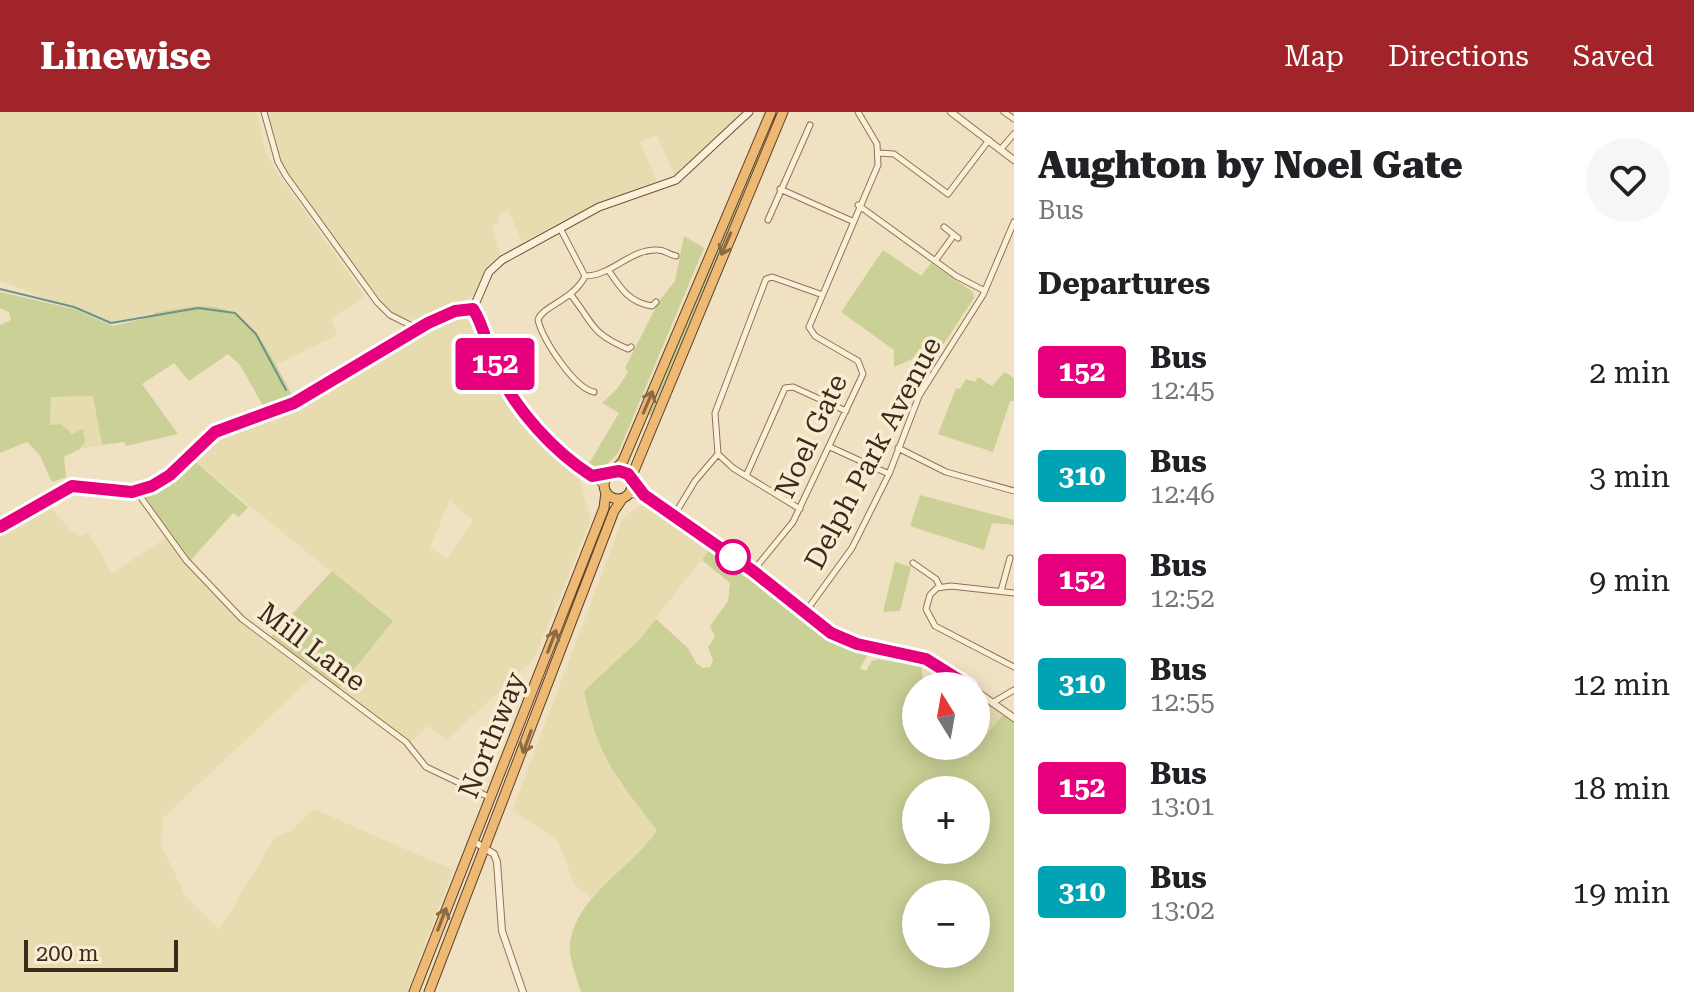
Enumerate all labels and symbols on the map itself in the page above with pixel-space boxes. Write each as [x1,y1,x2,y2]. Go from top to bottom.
one-way arrow [718,231,733,256]
street label: Delph Park Avenue [798,331,948,575]
line badge: 152 [449,338,541,390]
street label: Noel Gate [768,369,854,503]
one-way arrow [641,390,656,415]
unlabelled marker [716,540,750,574]
street label: Mill Lane [252,596,372,698]
one-way arrow [546,629,560,654]
street label: Northway [452,667,532,803]
north arrow [902,672,990,760]
one-way arrow [519,729,533,754]
one-way arrow [436,907,450,932]
scale bar [24,936,178,972]

